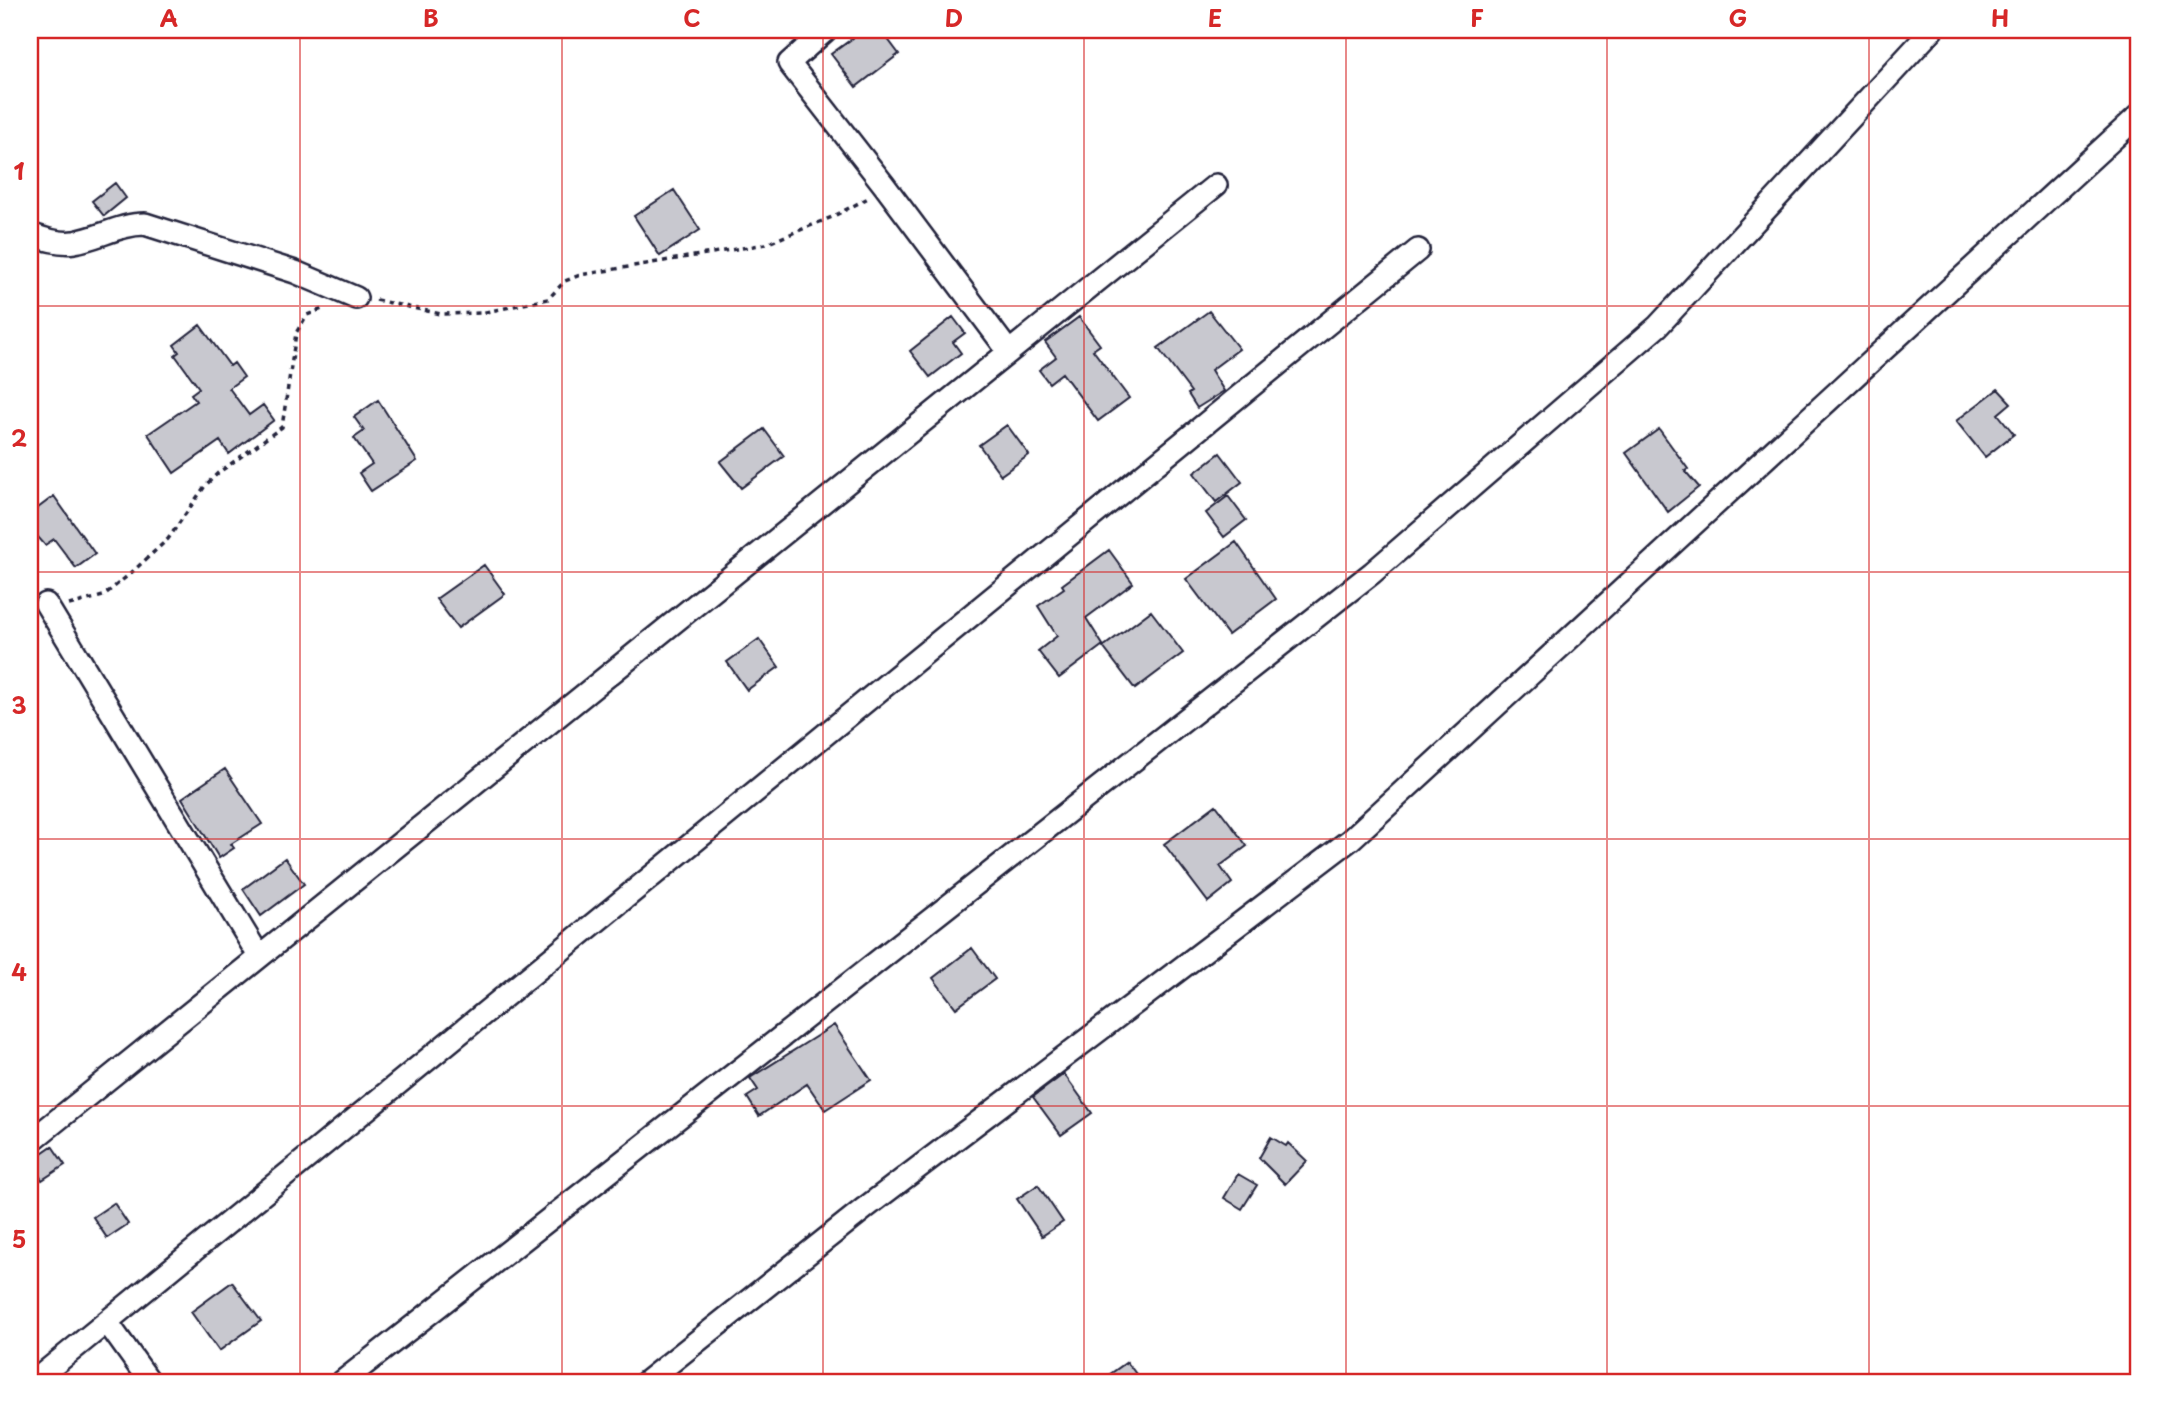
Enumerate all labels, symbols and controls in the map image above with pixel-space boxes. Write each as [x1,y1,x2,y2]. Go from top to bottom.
text: A [160,0,178,35]
text: B [423,0,439,35]
text: C [683,0,701,35]
text: D [945,0,963,35]
text: E [1208,0,1222,35]
text: F [1470,0,1484,35]
text: G [1729,0,1747,35]
text: H [1991,0,2009,35]
text: 1 [14,153,25,188]
text: 2 [11,420,27,455]
text: 3 [11,687,27,722]
text: 4 [11,954,27,989]
text: 5 [12,1221,26,1256]

